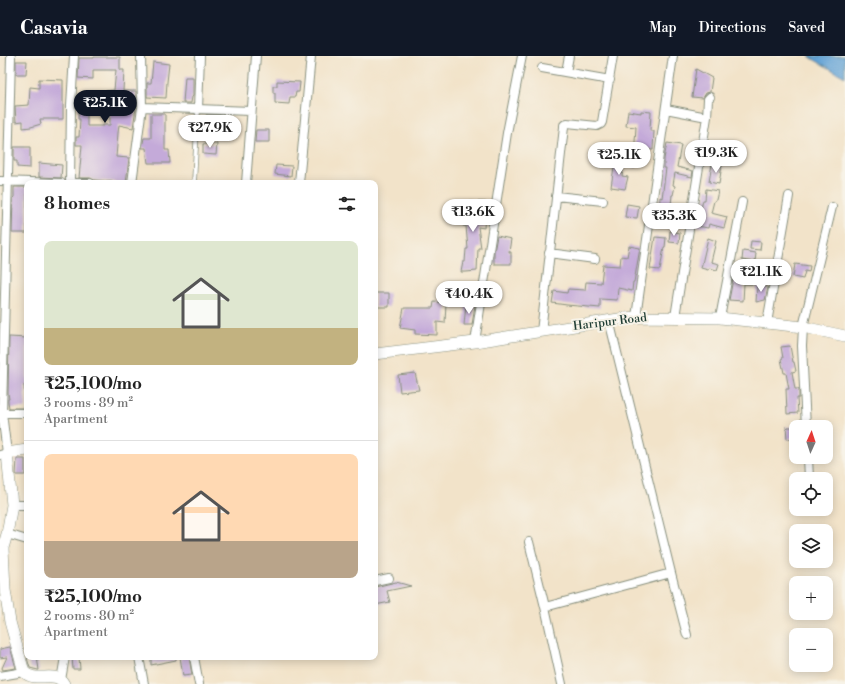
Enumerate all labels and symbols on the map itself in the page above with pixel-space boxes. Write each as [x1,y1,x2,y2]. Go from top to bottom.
pin: ₹25.1K [72,90,138,124]
pin: ₹27.9K [177,115,243,149]
pin: ₹19.3K [683,140,749,174]
pin: ₹25.1K [586,142,652,176]
pin: ₹13.6K [440,199,506,233]
pin: ₹35.3K [641,203,707,237]
pin: ₹21.1K [728,259,794,293]
pin: ₹40.4K [436,281,502,315]
street label: Haripur Road [572,310,648,334]
north arrow [789,420,833,464]

